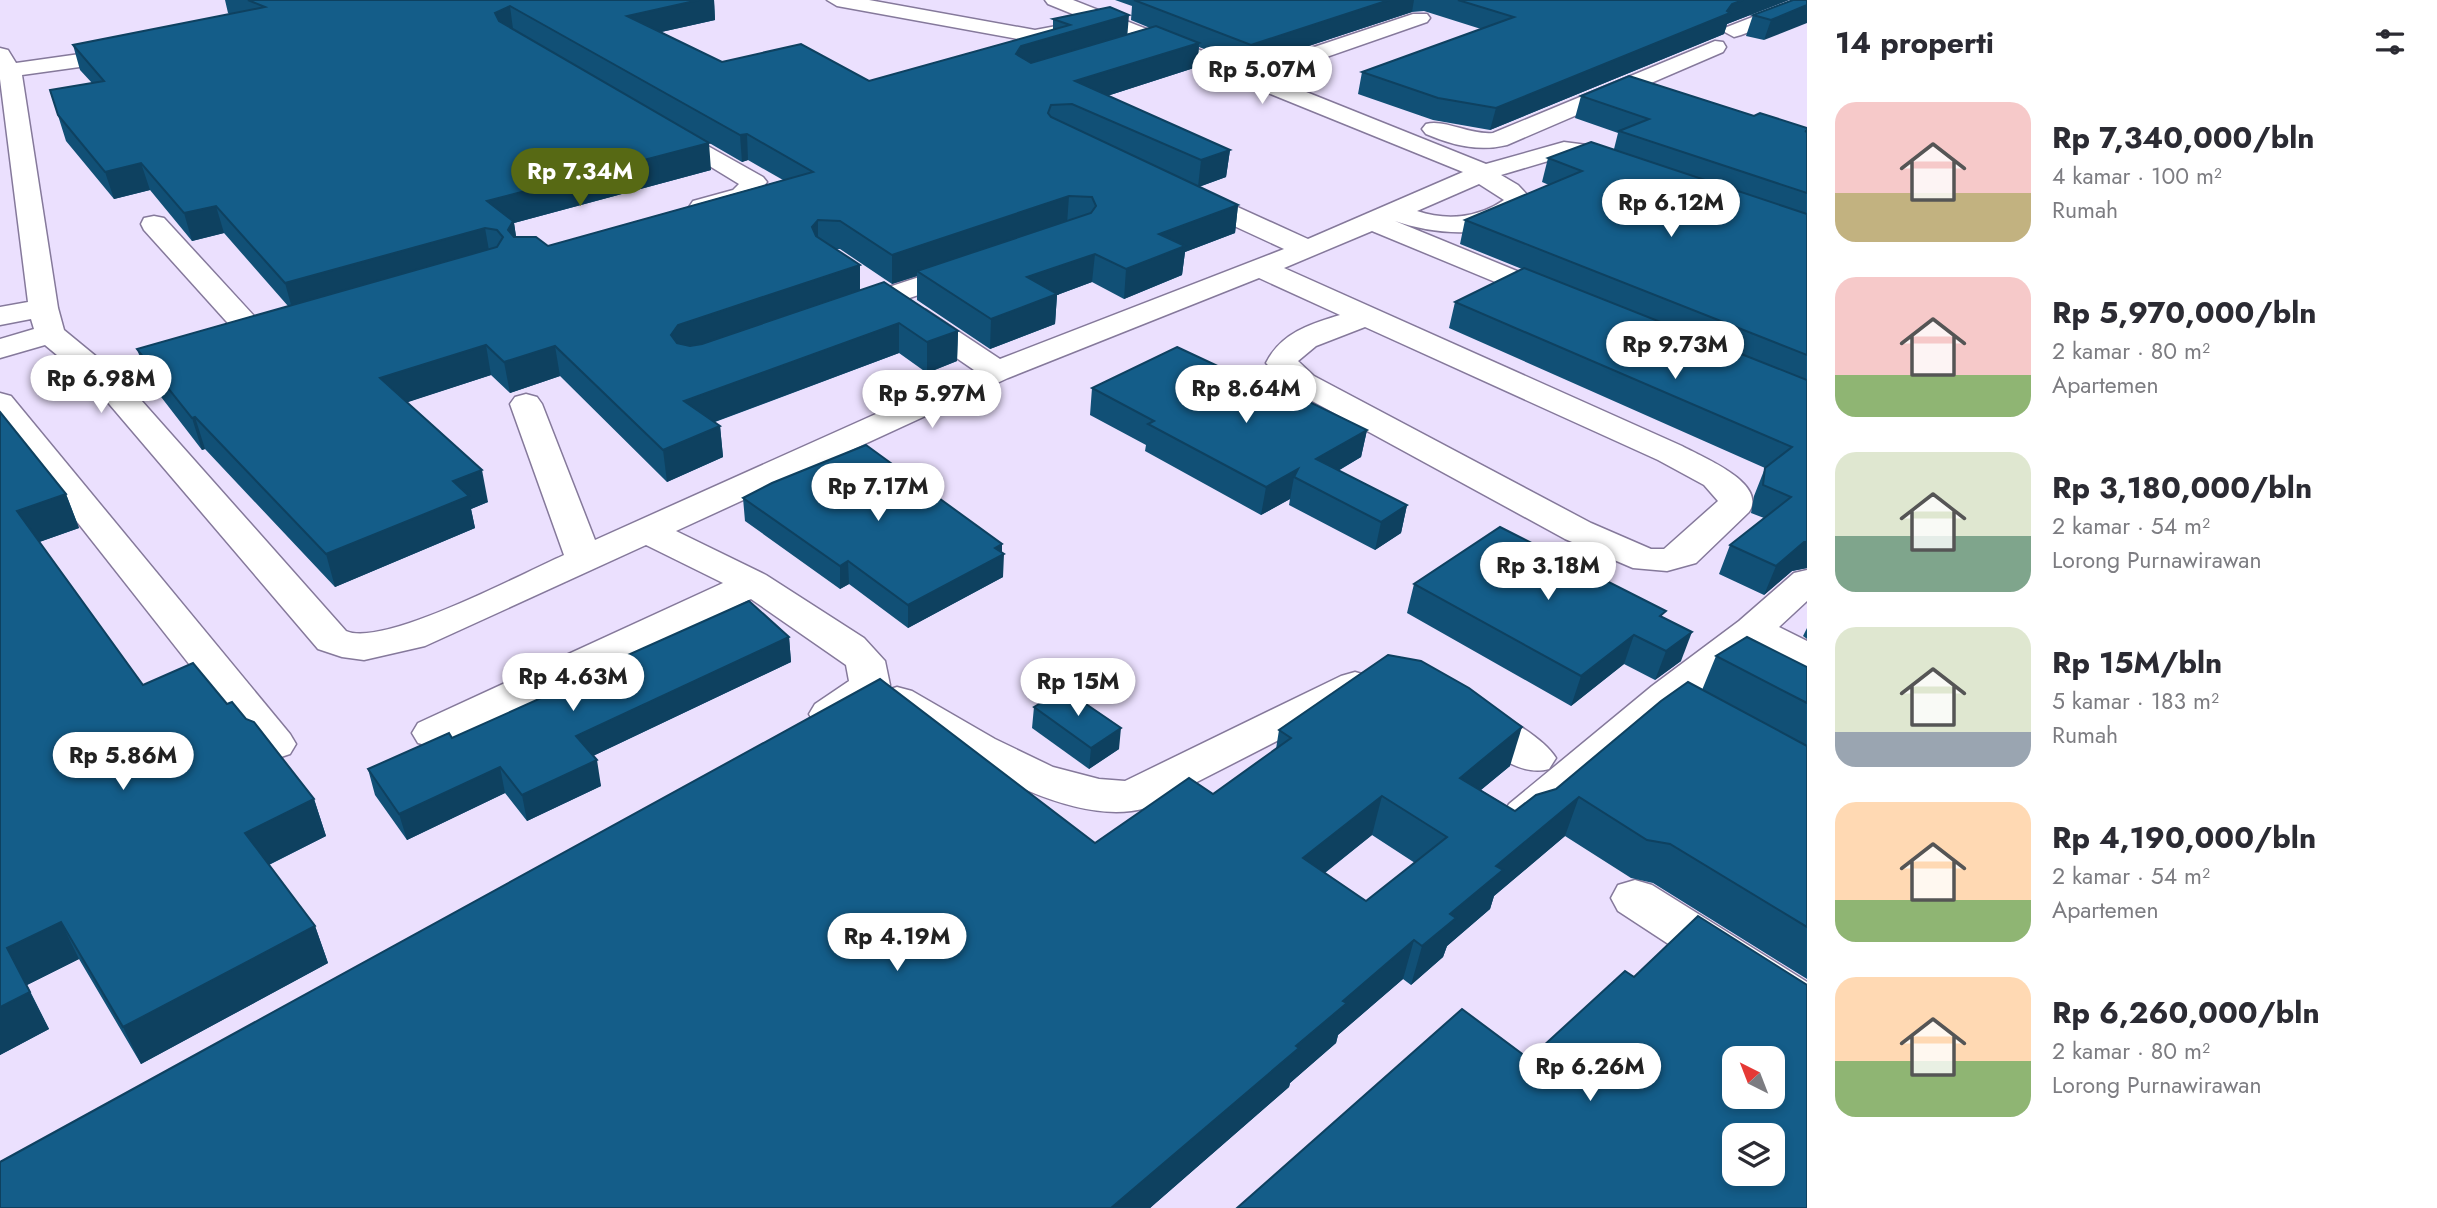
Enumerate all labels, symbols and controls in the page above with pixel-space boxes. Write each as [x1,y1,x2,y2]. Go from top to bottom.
text: 14 properti [1835,21,1994,64]
icon: filters [2371,23,2409,61]
pin: Rp 5.07M [1190,46,1334,106]
text: Rp 5.07M [1208,52,1316,86]
text: Rp 7,340,000/bln [2052,116,2315,159]
icon: home [1891,130,1975,214]
pin: Rp 7.34M [508,148,652,208]
text: Rp 7.34M [527,154,633,188]
text: 4 kamar · 100 m² [2052,159,2222,193]
pin: Rp 6.12M [1599,180,1743,239]
text: Rp 6.12M [1618,185,1724,219]
text: Rumah [2052,193,2118,227]
text: Rp 5,970,000/bln [2052,291,2317,334]
icon: home [1891,305,1975,389]
pin: Rp 9.73M [1603,322,1747,381]
text: Rp 9.73M [1622,327,1728,361]
text: 2 kamar · 80 m² [2052,334,2210,368]
pin: Rp 6.98M [29,356,173,415]
text: Rp 6.98M [46,361,156,395]
pin: Rp 8.64M [1174,366,1318,425]
text: Apartemen [2052,368,2158,402]
pin: Rp 5.97M [860,370,1004,430]
text: Rp 8.64M [1191,371,1301,405]
text: Rp 5.97M [878,376,986,410]
pin: Rp 7.17M [806,463,950,523]
text: Rp 3,180,000/bln [2052,466,2312,509]
text: Rp 7.17M [827,469,929,503]
icon: home [1891,480,1975,564]
text: 2 kamar · 54 m² [2052,509,2210,543]
pin: Rp 3.18M [1476,542,1620,602]
text: Lorong Purnawirawan [2052,543,2261,577]
text: Rp 3.18M [1496,548,1600,582]
text: Rp 15M/bln [2052,641,2222,684]
pin: Rp 4.63M [501,654,645,713]
icon: home [1891,655,1975,739]
pin: Rp 15M [1021,658,1135,718]
text: Rp 4.63M [518,659,628,693]
text: Rp 15M [1036,664,1120,698]
text: 5 kamar · 183 m² [2052,684,2219,718]
text: Rumah [2052,718,2118,752]
pin: Rp 5.86M [51,732,195,792]
text: Rp 5.86M [69,738,177,772]
text: Rp 4,190,000/bln [2052,816,2316,859]
icon: home [1891,830,1975,914]
text: 2 kamar · 54 m² [2052,859,2210,893]
text: Apartemen [2052,893,2158,927]
pin: Rp 4.19M [825,914,969,973]
text: Rp 4.19M [843,919,951,953]
text: Rp 6,260,000/bln [2052,991,2320,1034]
icon: home [1891,1005,1975,1089]
text: 2 kamar · 80 m² [2052,1034,2210,1068]
pin: Rp 6.26M [1518,1044,1662,1103]
north arrow [1722,1046,1785,1110]
map controls [1722,1046,1785,1186]
text: Rp 6.26M [1535,1049,1645,1083]
text: Lorong Purnawirawan [2052,1068,2261,1102]
button: layers [1722,1123,1785,1186]

